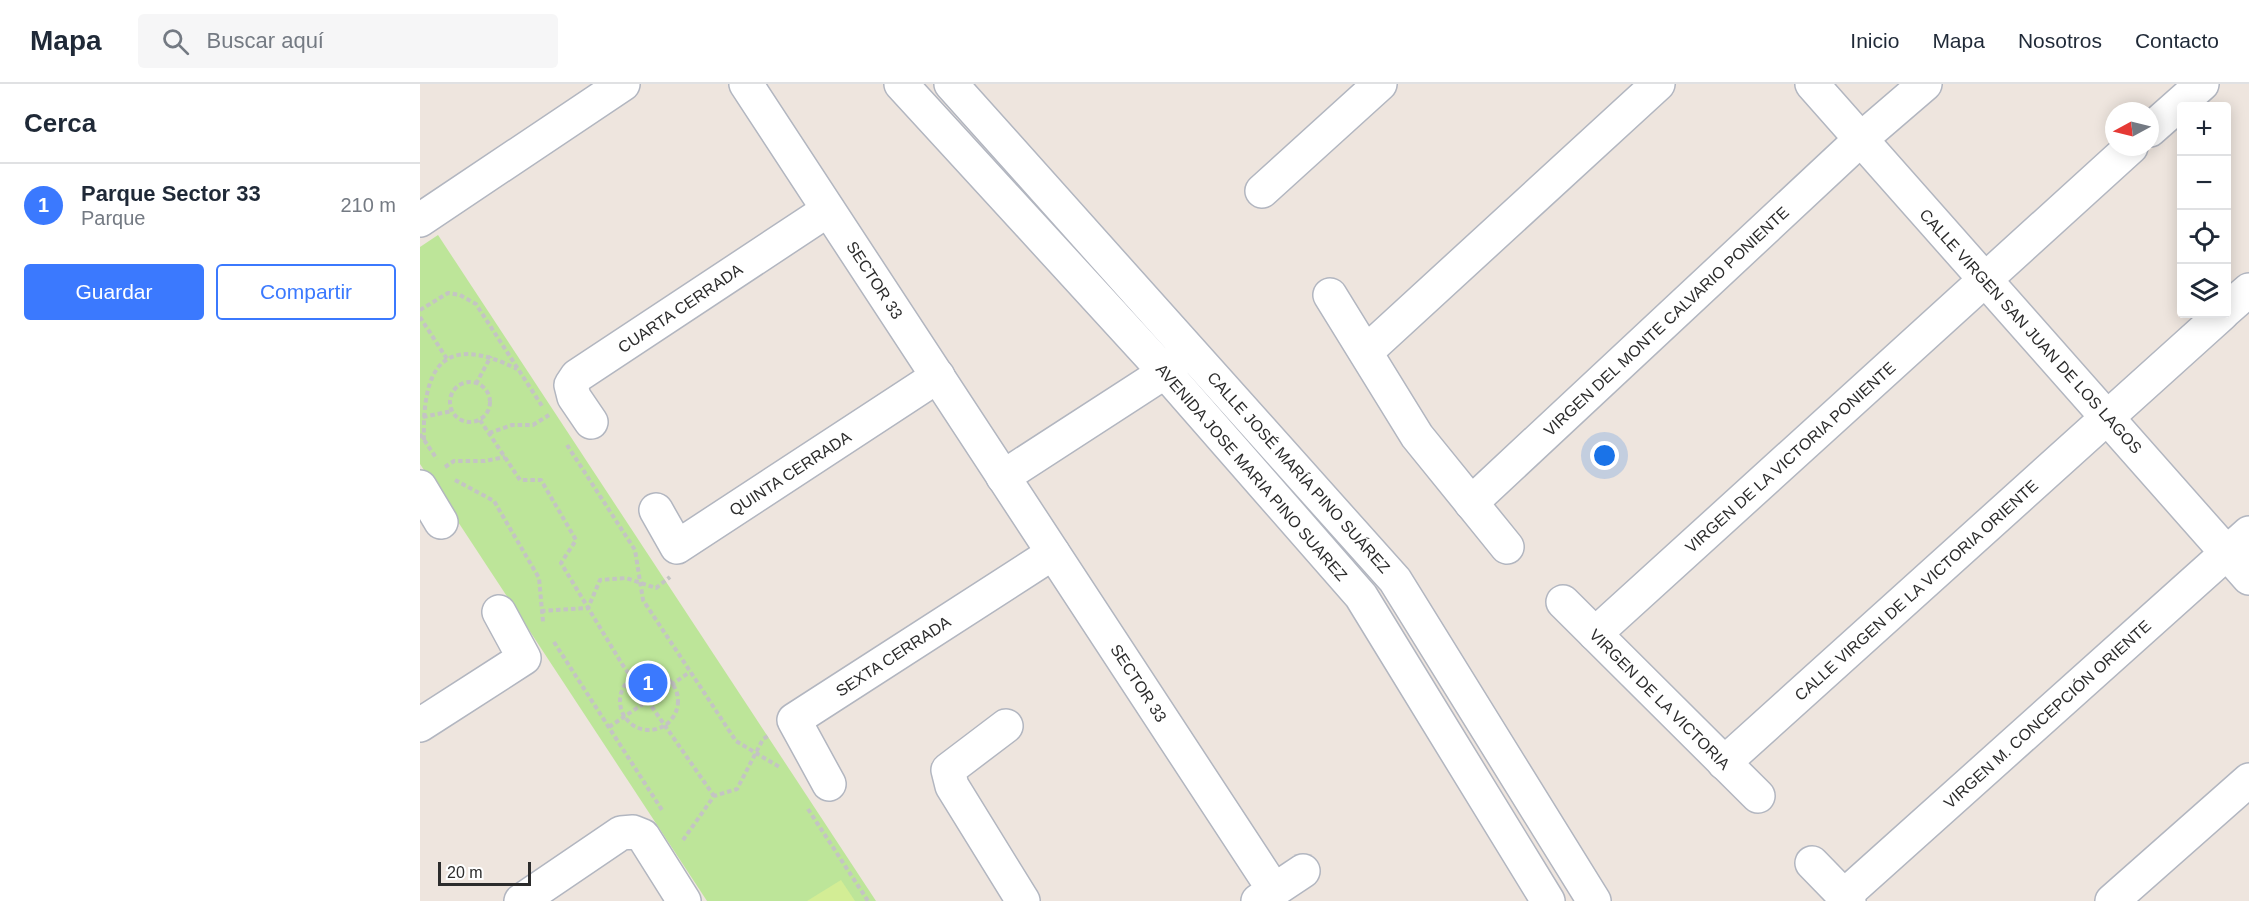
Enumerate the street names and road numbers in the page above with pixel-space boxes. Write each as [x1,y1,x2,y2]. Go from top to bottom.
street label: VIRGEN DEL MONTE CALVARIO PONIENTE [1541,203,1792,439]
street label: CALLE VIRGEN SAN JUAN DE LOS LAGOS [1916,206,2145,457]
street label: SECTOR 33 [843,238,906,322]
street label: CUARTA CERRADA [615,260,746,356]
street label: VIRGEN DE LA VICTORIA PONIENTE [1682,359,1899,556]
street label: AVENIDA JOSE MARIA PINO SUAREZ [1153,361,1351,584]
street label: CALLE JOSÉ MARÍA PINO SUÁREZ [1204,368,1394,576]
street label: QUINTA CERRADA [726,428,854,519]
street label: CALLE VIRGEN DE LA VICTORIA ORIENTE [1791,477,2041,704]
street label: SEXTA CERRADA [833,613,954,700]
street label: VIRGEN M. CONCEPCIÓN ORIENTE [1940,616,2154,812]
street label: VIRGEN DE LA VICTORIA [1586,626,1733,773]
street label: SECTOR 33 [1107,641,1170,725]

